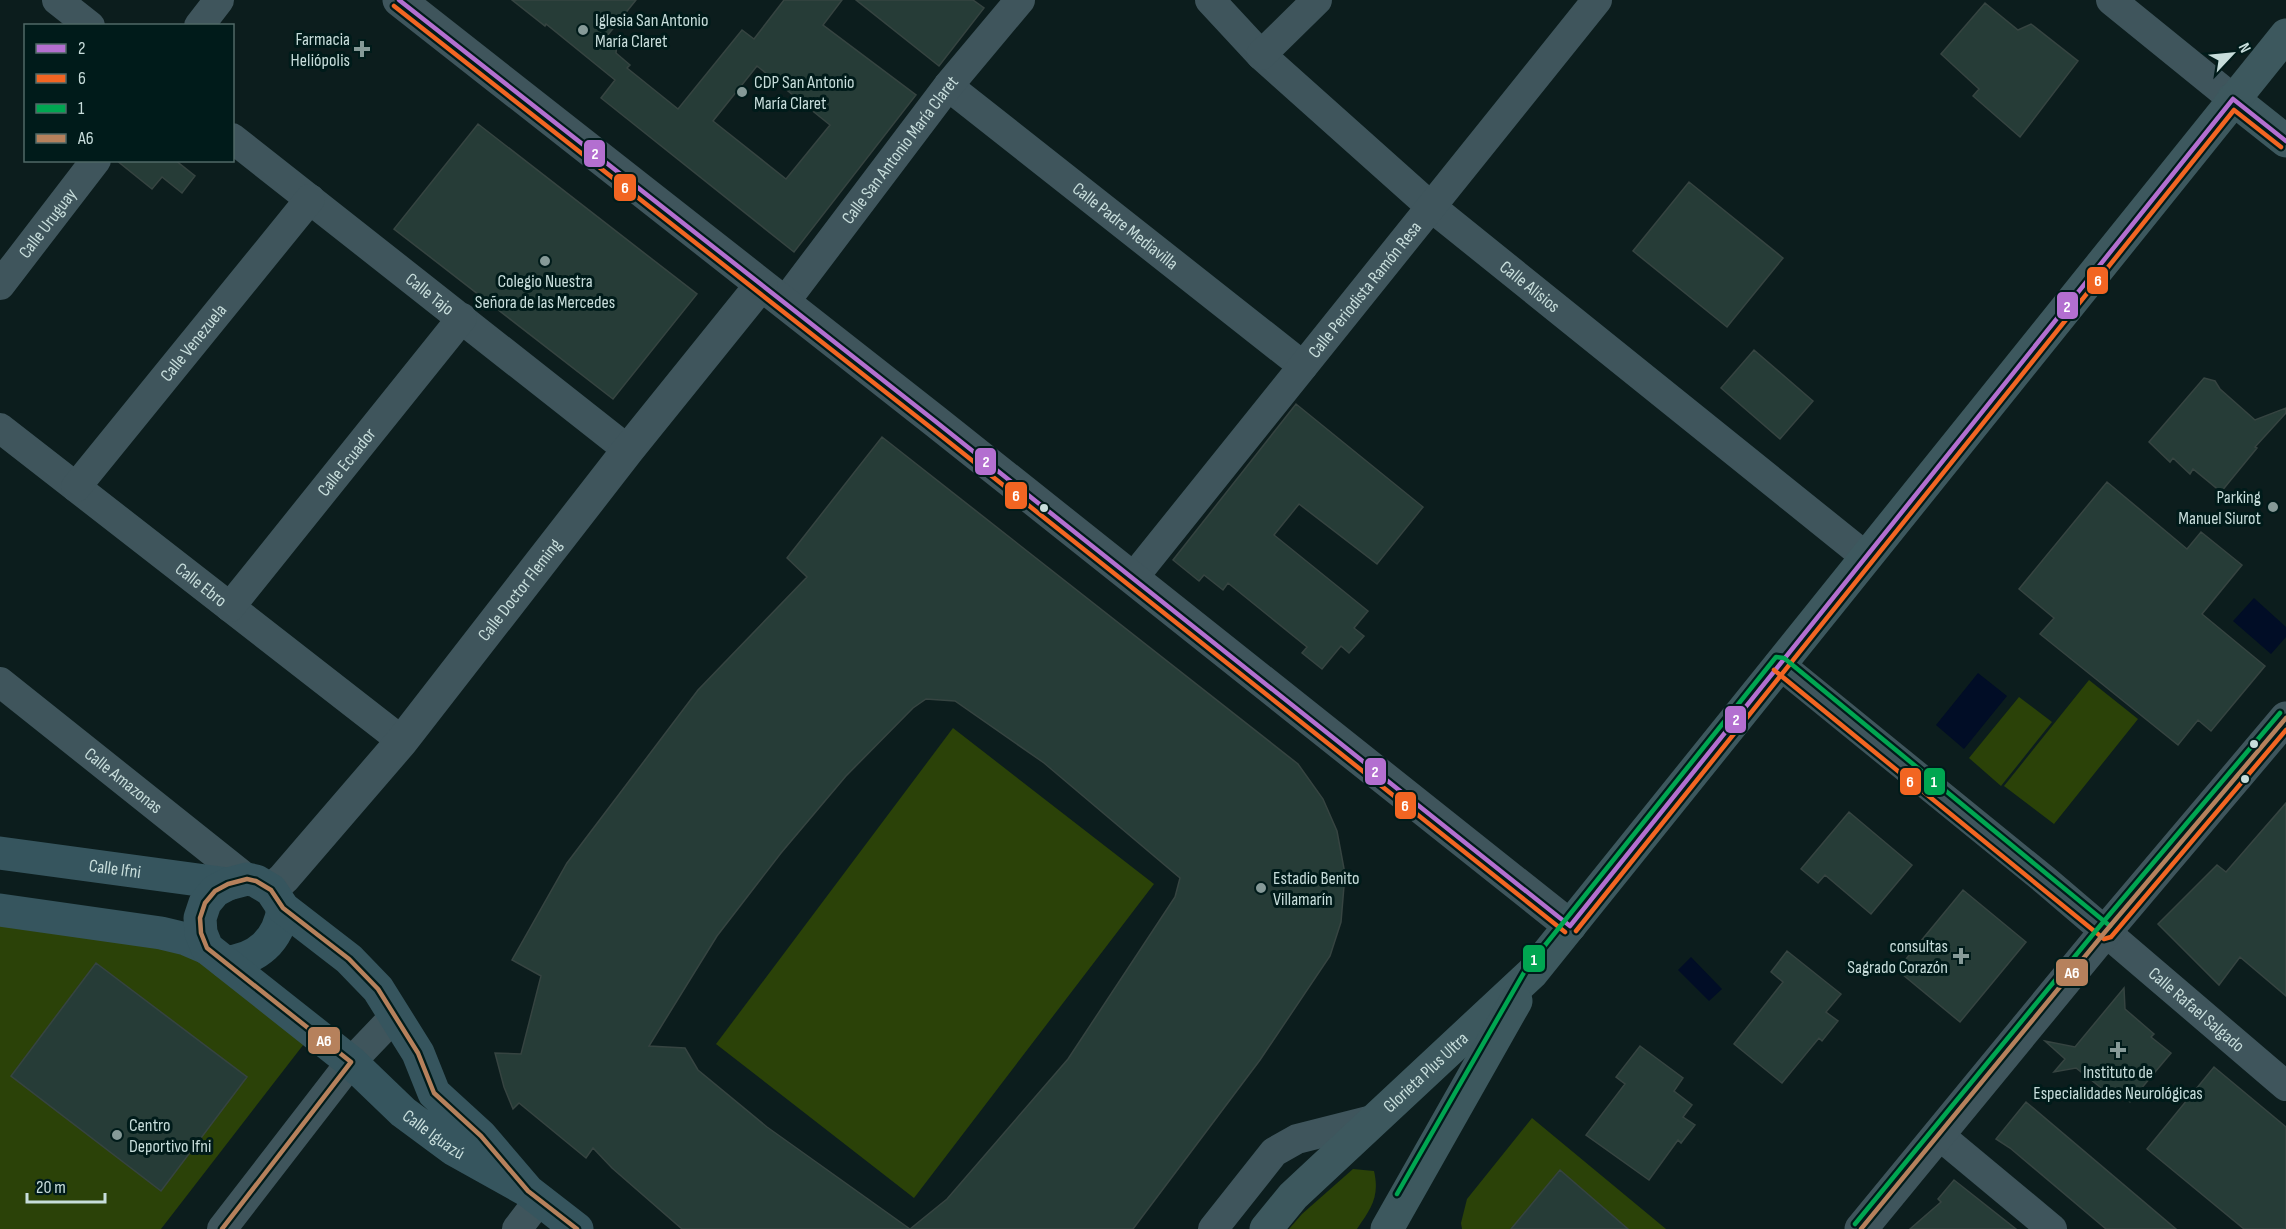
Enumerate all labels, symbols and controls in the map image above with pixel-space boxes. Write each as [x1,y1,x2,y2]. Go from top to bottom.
place label: Iglesia San Antonio María Claret [595,10,708,52]
marker: Iglesia San Antonio María Claret [576,23,590,37]
legend [24,24,234,162]
north arrow [2202,24,2262,84]
place label: Farmacia Heliópolis [291,29,350,71]
text: 2 [78,38,85,59]
text: N [2234,40,2255,56]
marker: Farmacia Heliópolis [355,42,369,56]
text: 6 [78,68,86,89]
street label: Calle San Antonio María Claret [837,71,963,228]
place label: CDP San Antonio María Claret [754,72,854,114]
marker: CDP San Antonio María Claret [735,85,749,99]
text: 1 [78,98,85,119]
text: A6 [77,128,94,149]
line badge: 2 [583,139,606,168]
text: 2 [591,145,599,164]
line badge: 6 [613,173,637,202]
street label: Calle Padre Mediavilla [1068,178,1182,274]
text: 6 [621,179,629,198]
street label: Calle Uruguay [15,184,81,262]
street label: Calle Periodista Ramón Resa [1304,217,1426,362]
marker: Colegio Nuestra Señora de las Mercedes [538,254,552,268]
street label: Calle Alisios [1495,256,1564,317]
line badge: 6 [2086,266,2109,295]
street label: Calle Tajo [401,269,458,320]
place label: Colegio Nuestra Señora de las Mercedes [475,271,615,313]
text: 6 [2094,272,2102,291]
line badge: 2 [2056,291,2079,320]
text: 2 [2063,298,2071,317]
street label: Calle Venezuela [156,300,231,386]
street label: Calle Ecuador [313,424,380,501]
line badge: 2 [974,447,997,476]
text: 2 [982,453,990,472]
line badge: 6 [1004,481,1028,510]
text: 6 [1012,487,1020,506]
place label: Parking Manuel Siurot [2178,487,2262,529]
marker: Parking Manuel Siurot [2266,500,2280,514]
unlabelled marker [1038,502,1050,514]
street label: Calle Doctor Fleming [474,535,566,645]
street label: Calle Ebro [171,558,231,612]
line badge: 2 [1724,705,1747,734]
text: 2 [1732,711,1740,730]
unlabelled marker [2248,738,2260,750]
street label: Calle Amazonas [80,744,166,818]
line badge: 2 [1364,757,1387,786]
text: 2 [1371,763,1379,782]
line badge: 6 [1899,767,1922,796]
line badge: 1 [1923,767,1946,796]
text: 6 [1906,773,1914,792]
text: 1 [1931,773,1938,792]
unlabelled marker [2239,773,2251,785]
line badge: 6 [1394,791,1417,820]
text: 6 [1401,797,1409,816]
street label: Calle Ifni [88,855,142,883]
place label: Estadio Benito Villamarín [1273,868,1360,910]
marker: Estadio Benito Villamarín [1254,881,1268,895]
place label: consultas Sagrado Corazón [1847,936,1948,978]
line badge: 1 [1522,944,1546,973]
marker: consultas Sagrado Corazón [1952,947,1970,965]
text: 1 [1531,951,1538,970]
line badge: A6 [2055,958,2089,987]
street label: Calle Rafael Salgado [2144,963,2248,1057]
text: A6 [2063,964,2080,983]
line badge: A6 [307,1026,341,1055]
street label: Glorieta Plus Ultra [1379,1028,1473,1117]
text: A6 [315,1032,332,1051]
marker: Instituto de Especialidades Neurológicas [2109,1041,2127,1059]
place label: Instituto de Especialidades Neurológicas [2033,1062,2203,1104]
street label: Calle Iguazú [398,1105,468,1164]
place label: Centro Deportivo Ifni [129,1115,211,1157]
marker: Centro Deportivo Ifni [110,1128,124,1142]
scale bar [27,1166,105,1204]
text: 20 m [36,1177,66,1198]

